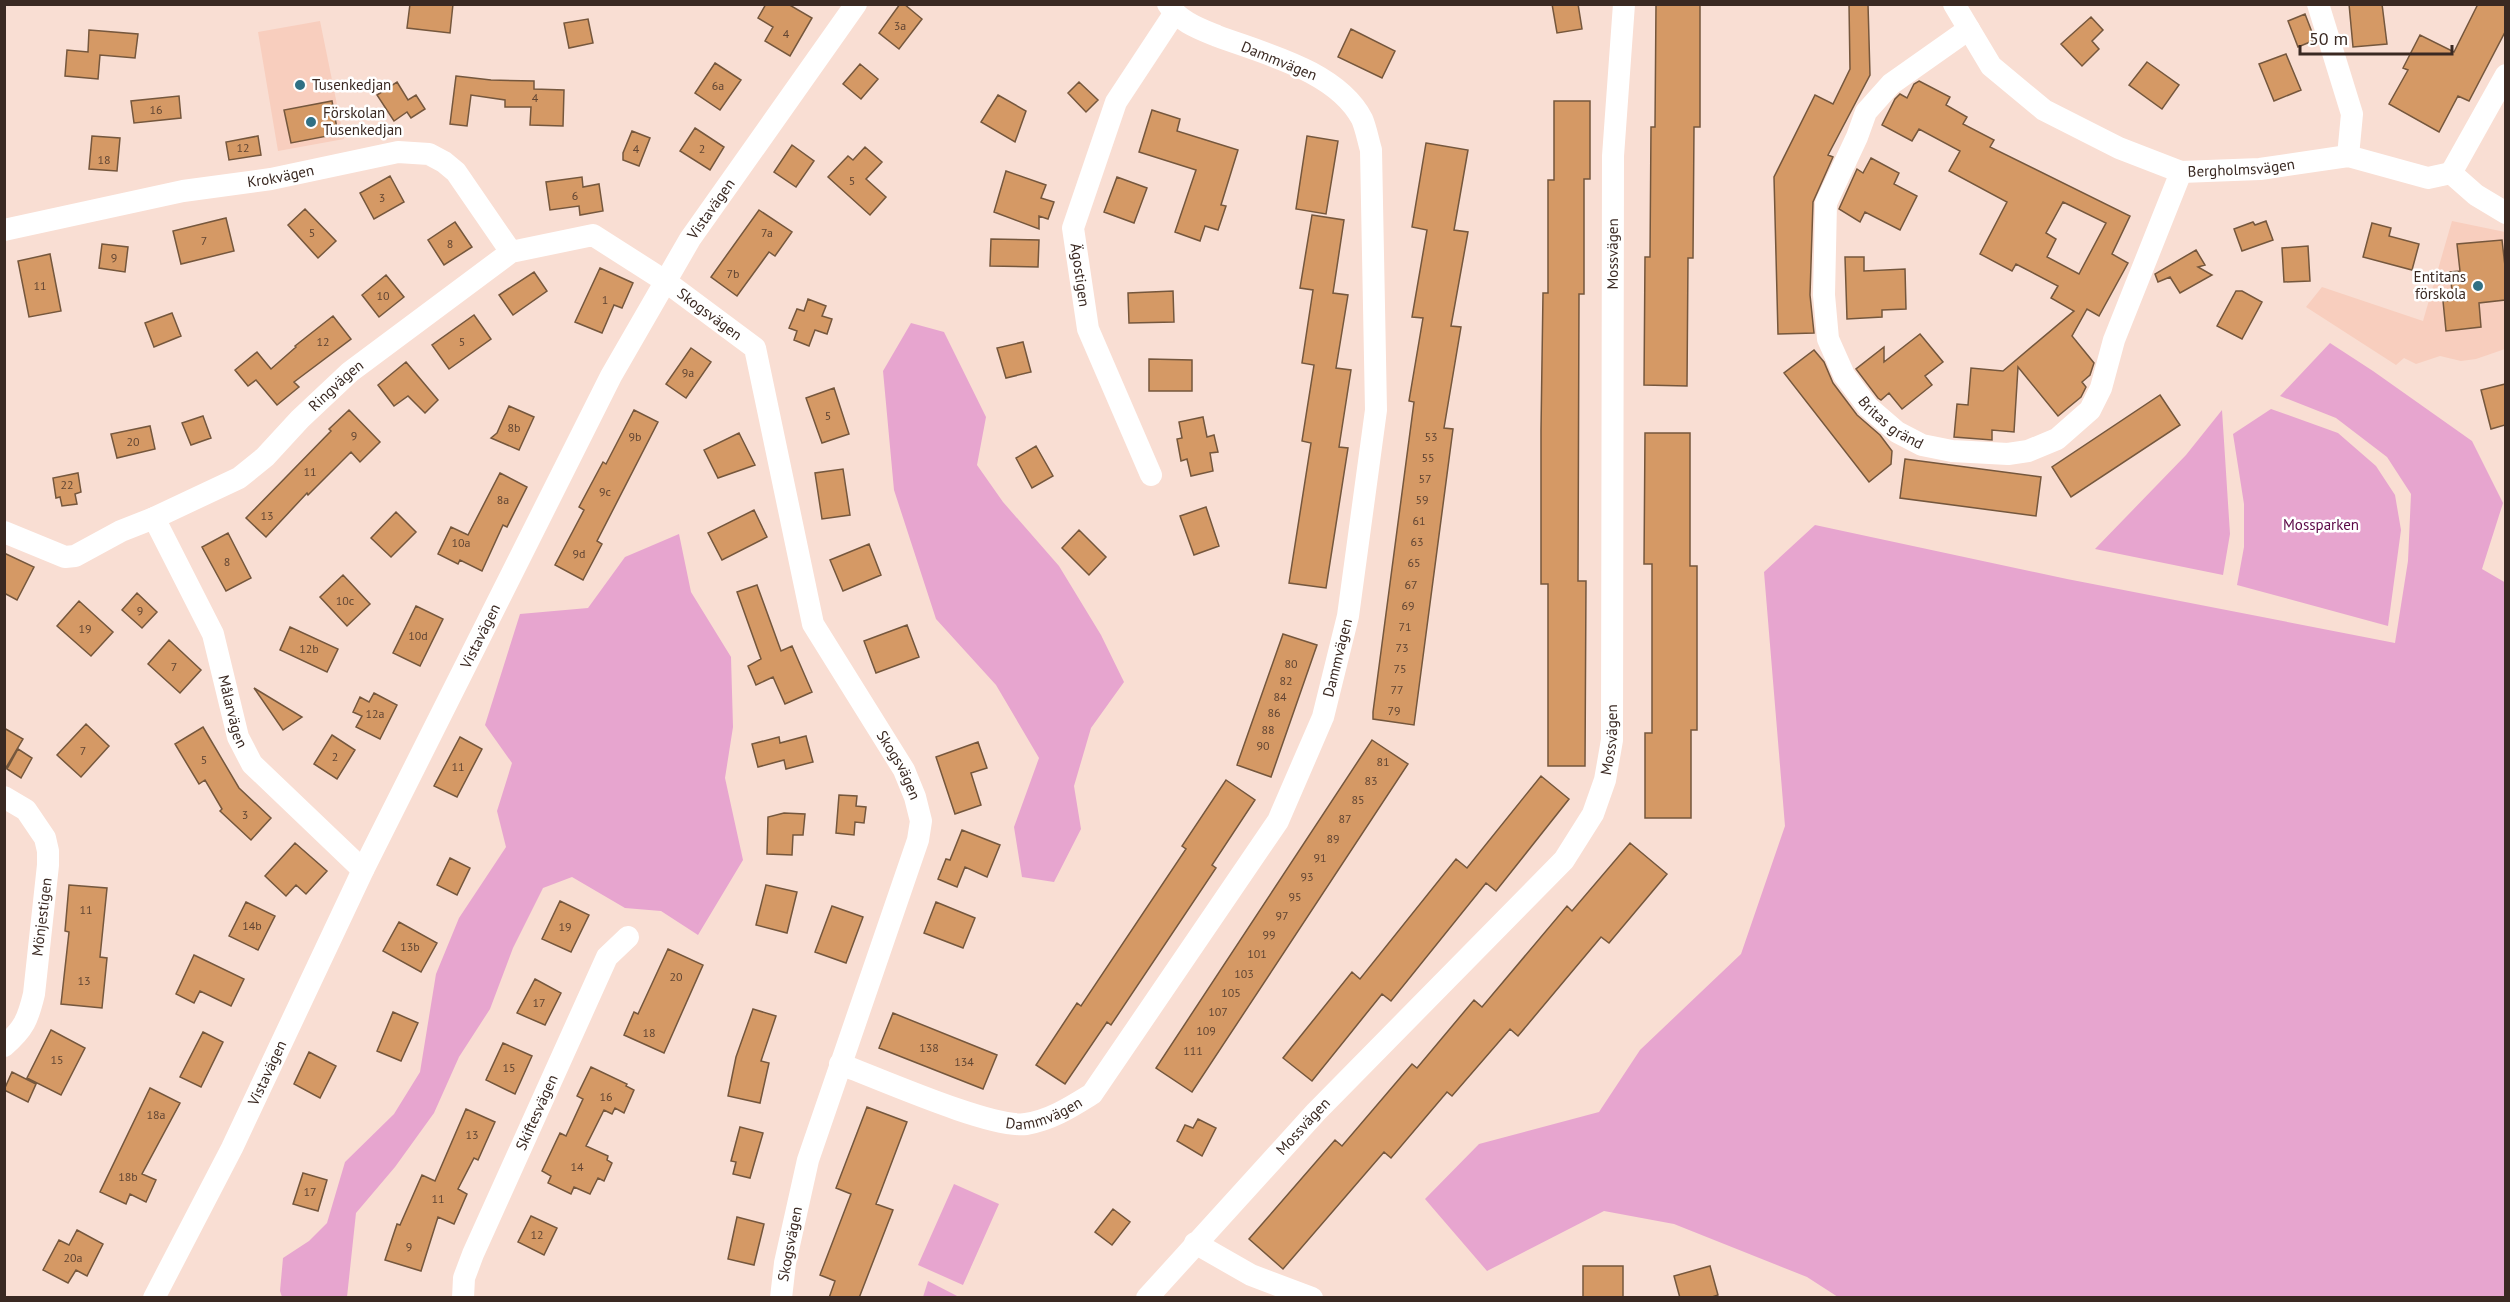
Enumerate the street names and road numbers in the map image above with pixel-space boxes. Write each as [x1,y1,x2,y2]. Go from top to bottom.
street label: Dammvägen [1238,37,1320,84]
street label: Bergholmsvägen [2187,154,2296,181]
street label: Krokvägen [246,160,316,191]
street label: Vistavägen [682,175,739,244]
street label: Mossvägen [1603,218,1622,290]
street label: Ägostigen [1067,242,1094,308]
street label: Skogsvägen [674,283,746,344]
street label: Ringvägen [304,355,367,415]
street label: Britas gränd [1854,392,1927,453]
street label: Vistavägen [455,600,504,672]
street label: Dammvägen [1318,617,1356,699]
street label: Målarvägen [214,673,252,751]
street label: Mossvägen [1596,704,1621,777]
street label: Skogsvägen [873,727,925,802]
street label: Mönjestigen [27,877,56,957]
street label: Vistavägen [243,1037,290,1109]
street label: Skiftesvägen [511,1071,562,1153]
street label: Dammvägen [1004,1092,1085,1133]
street label: Mossvägen [1272,1093,1334,1159]
street label: Skogsvägen [773,1205,806,1283]

